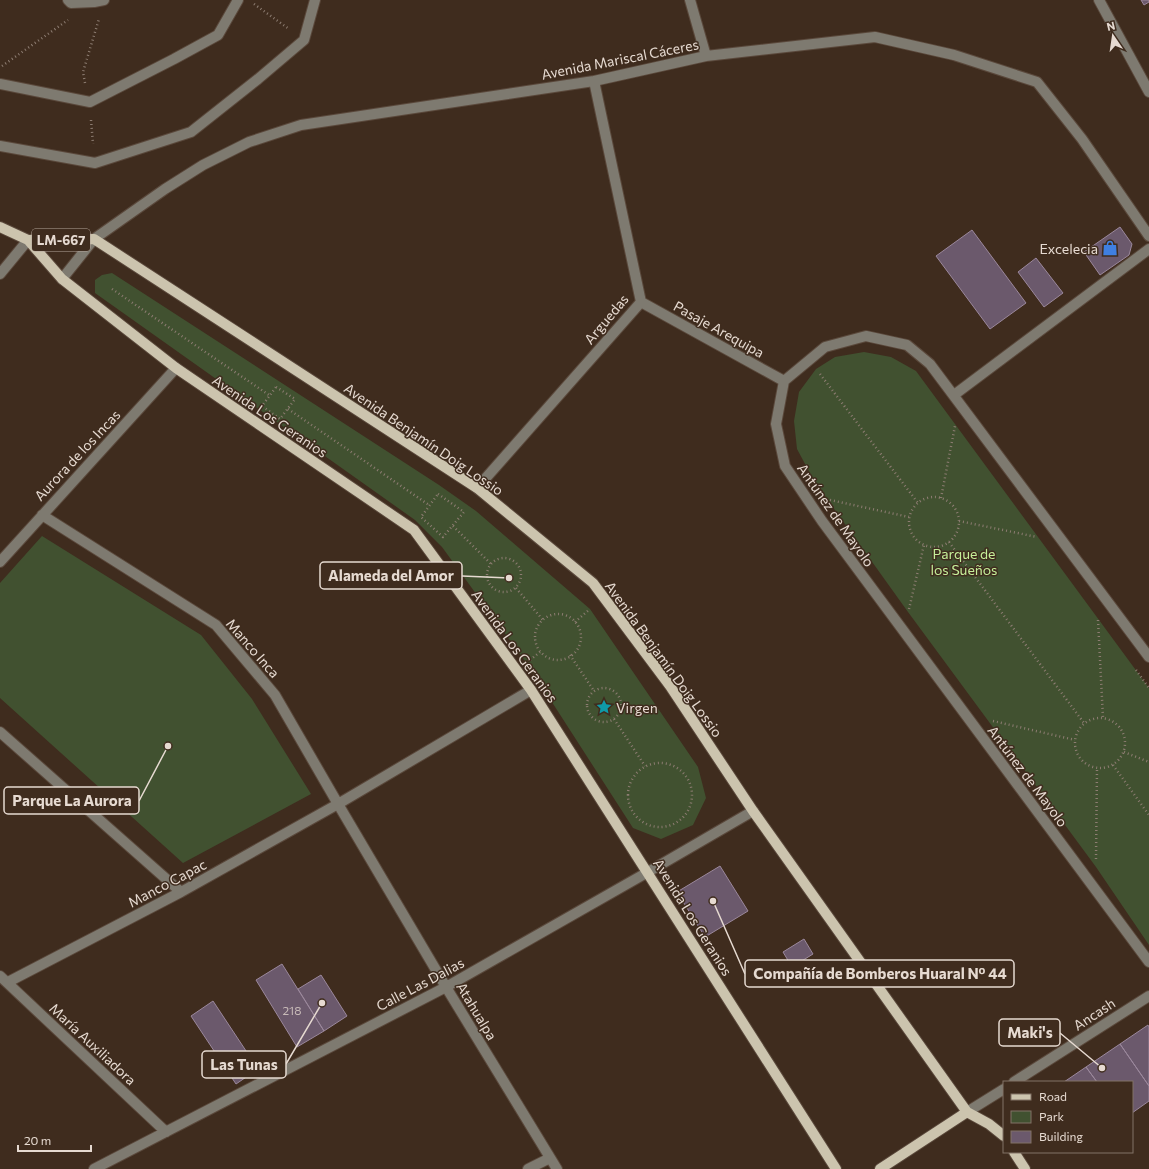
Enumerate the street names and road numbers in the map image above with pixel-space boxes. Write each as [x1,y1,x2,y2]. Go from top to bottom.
street label: Avenida Mariscal Cáceres [540,35,700,83]
road number: LM-667 [32,229,90,251]
street label: Arguedas [580,291,632,347]
street label: Pasaje Arequipa [671,297,767,361]
street label: Avenida Los Geranios [209,371,331,461]
street label: Avenida Benjamín Doig Lossio [341,379,507,499]
street label: Aurora de los Incas [31,406,123,504]
street label: Antúnez de Mayolo [794,460,878,570]
street label: Avenida Benjamín Doig Lossio [602,578,726,740]
street label: Avenida Los Geranios [468,586,562,706]
street label: Manco Inca [223,615,283,681]
street label: Antúnez de Mayolo [984,722,1072,830]
street label: Manco Capac [125,855,209,911]
street label: Avenida Los Geranios [650,855,736,979]
street label: Calle Las Dalias [373,954,467,1014]
street label: Atahualpa [453,979,501,1043]
street label: Ancash [1070,994,1118,1034]
street label: María Auxiliadora [46,1000,140,1088]

